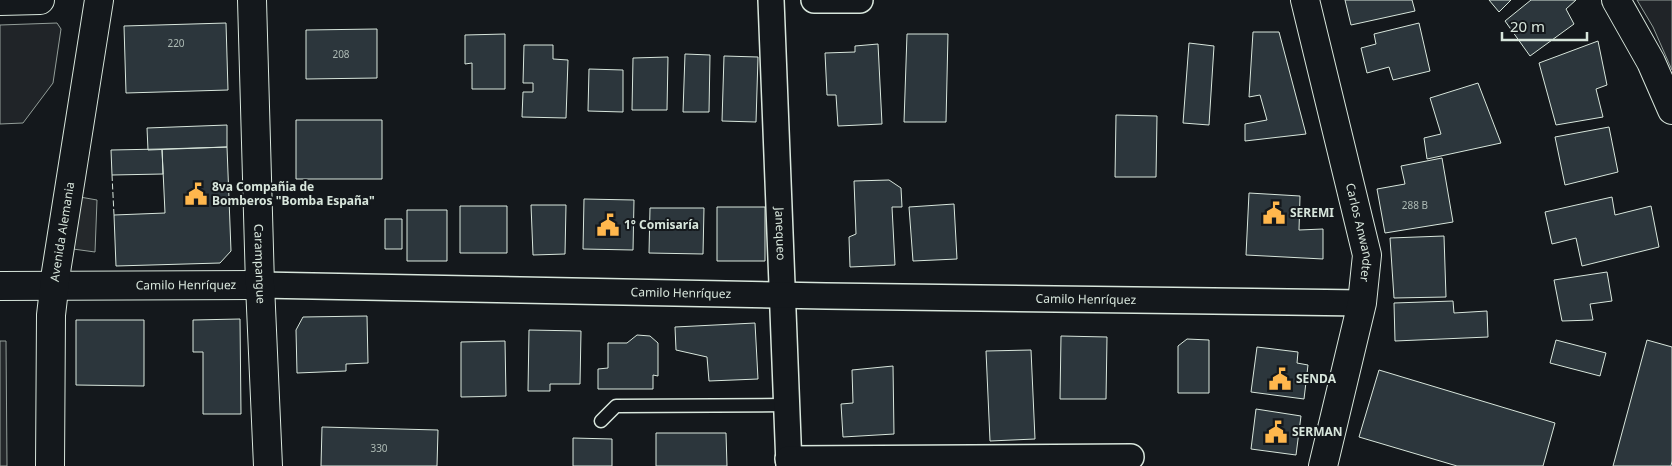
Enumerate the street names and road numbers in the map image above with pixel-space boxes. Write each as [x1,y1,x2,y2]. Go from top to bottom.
street label: Avenida Alemania [46,180,78,283]
street label: Carlos Anwandter [1342,181,1377,283]
street label: Janequeo [771,206,790,261]
street label: Carampangue [250,224,270,305]
street label: Camilo Henríquez [136,276,237,293]
street label: Camilo Henríquez [631,283,732,302]
street label: Camilo Henríquez [1036,290,1137,308]

